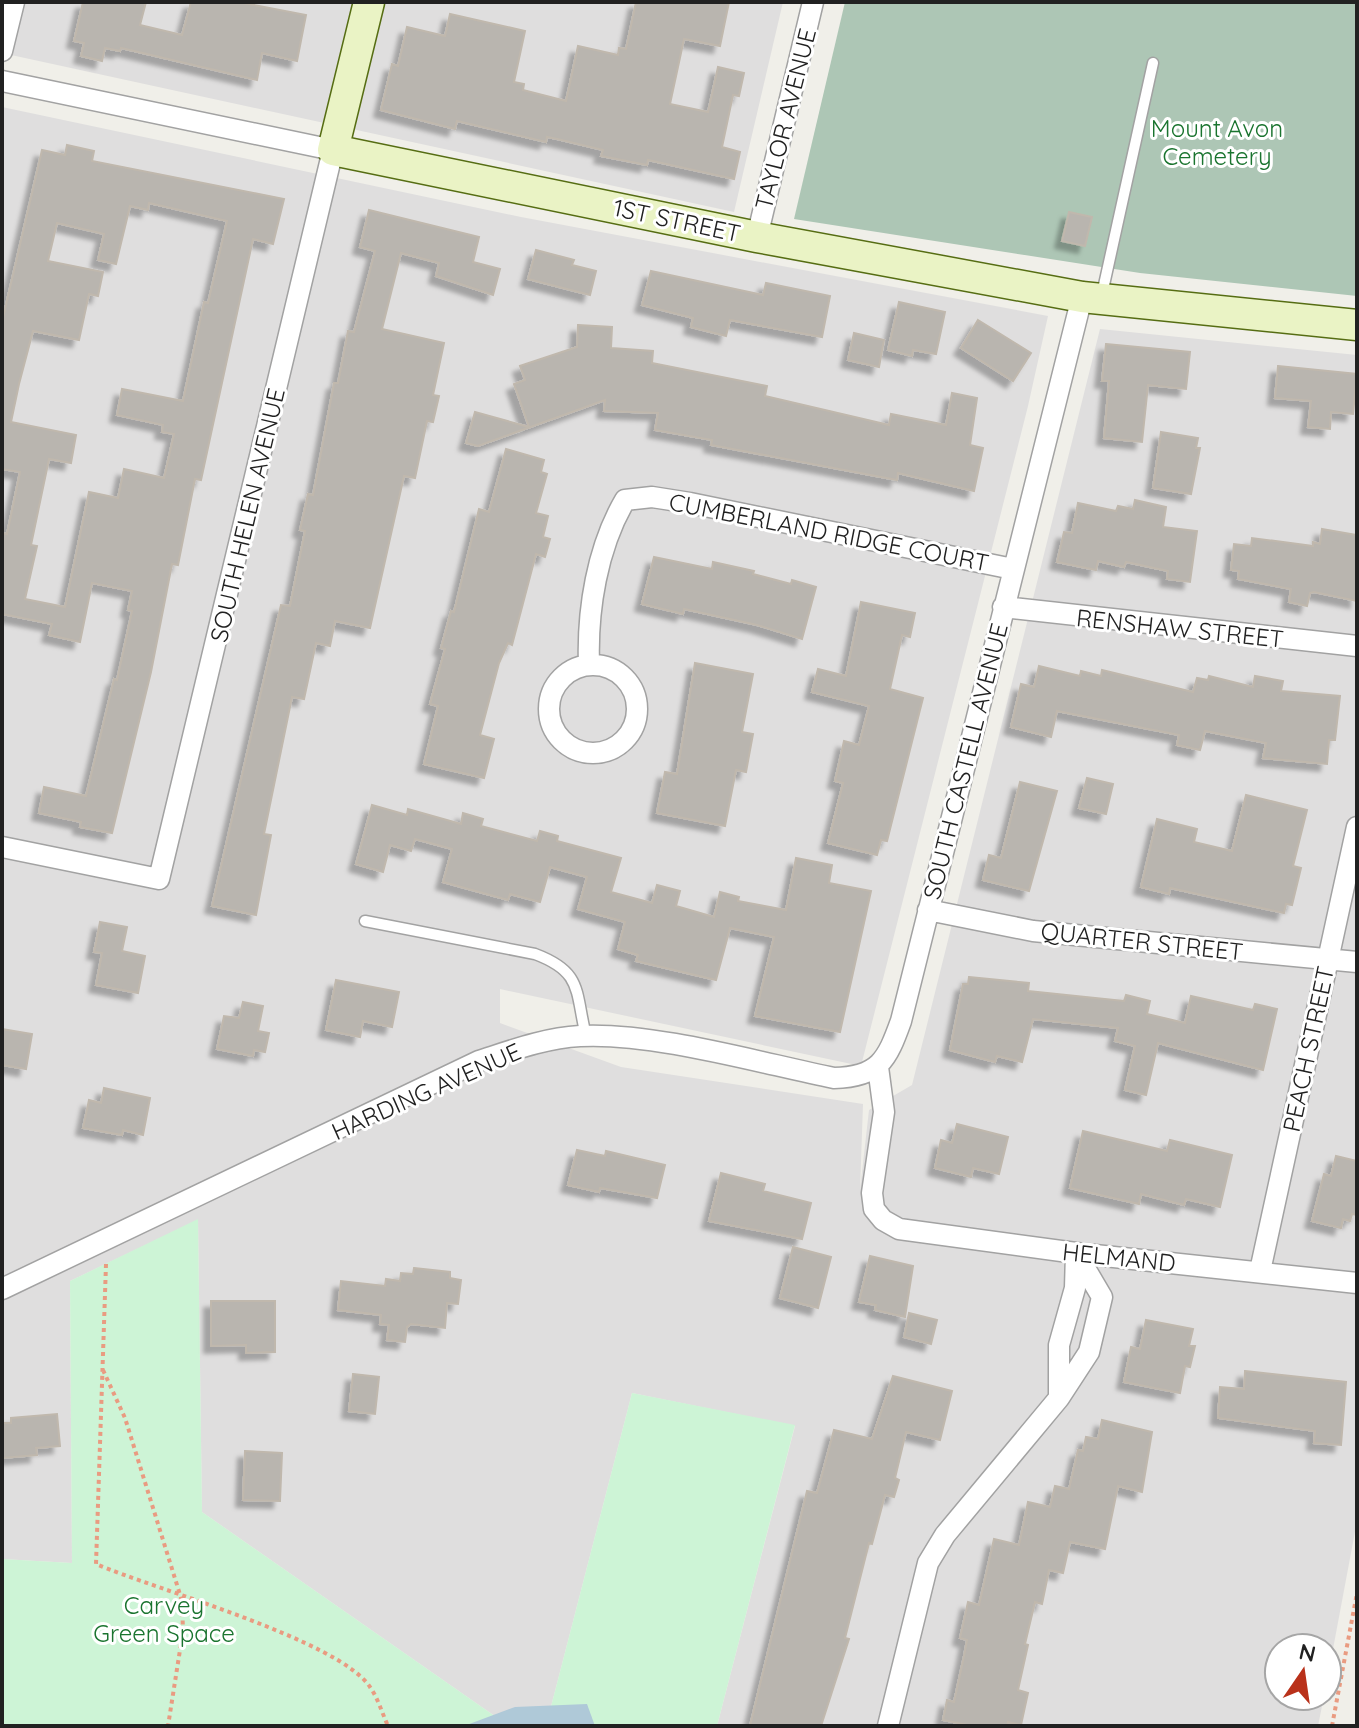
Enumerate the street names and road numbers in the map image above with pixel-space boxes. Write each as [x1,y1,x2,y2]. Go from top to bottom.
street label: TAYLOR AVENUE [748,25,822,213]
street label: 1ST STREET [611,192,743,248]
street label: SOUTH HELEN AVENUE [203,385,291,645]
street label: CUMBERLAND RIDGE COURT [667,486,991,578]
street label: RENSHAW STREET [1075,602,1285,654]
street label: SOUTH CASTELL AVENUE [916,620,1014,902]
street label: QUARTER STREET [1039,915,1245,967]
street label: PEACH STREET [1276,963,1340,1135]
street label: HARDING AVENUE [327,1036,525,1146]
street label: HELMAND [1061,1236,1177,1278]

